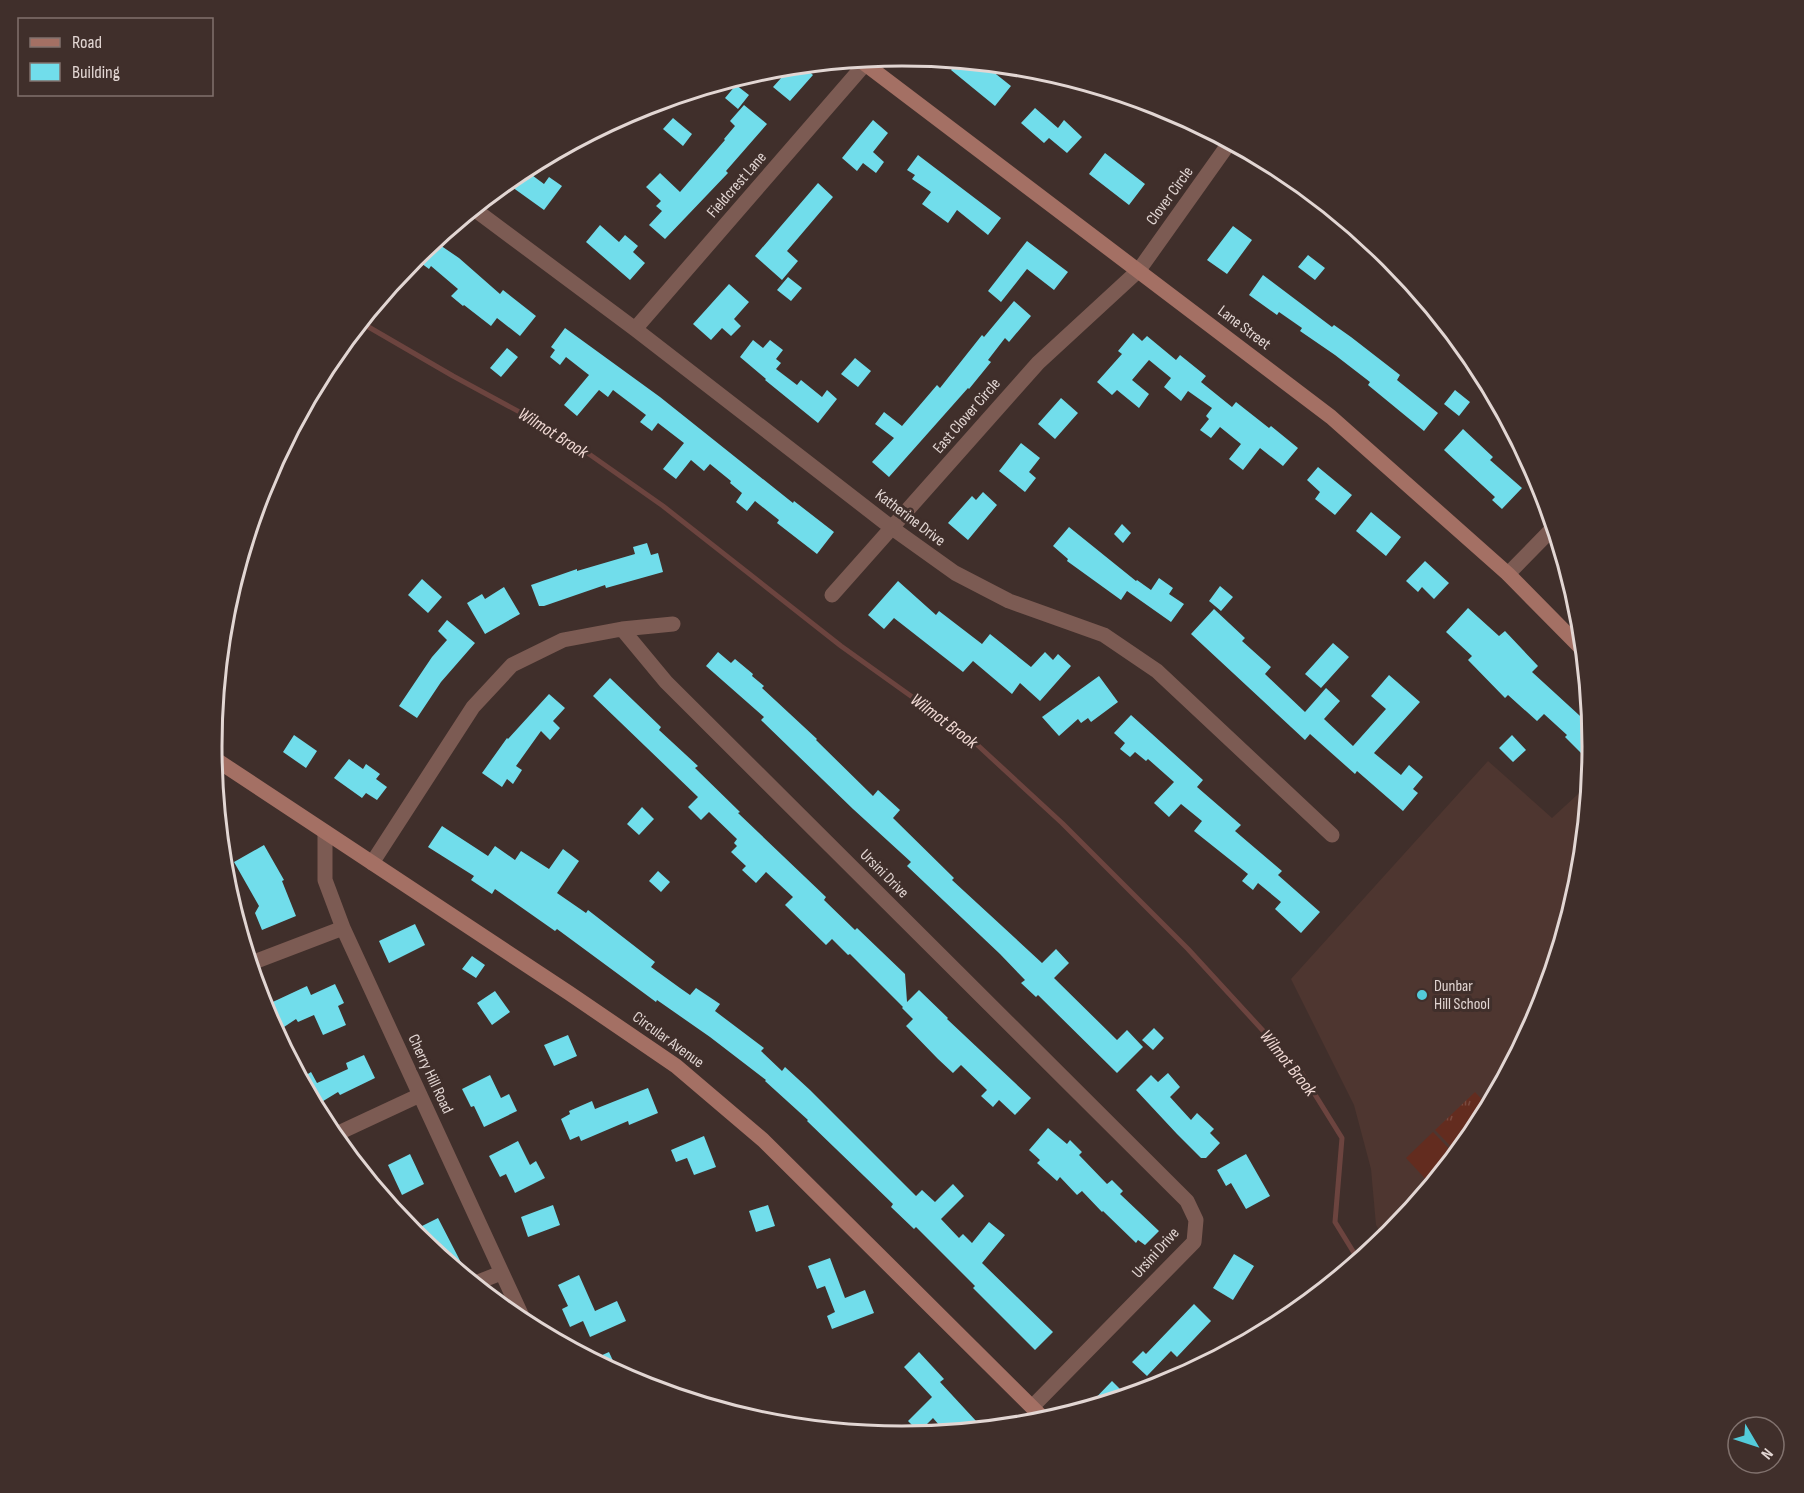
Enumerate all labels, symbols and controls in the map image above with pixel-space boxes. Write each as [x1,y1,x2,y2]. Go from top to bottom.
legend [18,18,213,96]
text: Road [72,32,102,53]
text: Building [72,62,120,83]
street label: Fieldcrest Lane [703,148,771,222]
street label: Clover Circle [1142,163,1198,229]
street label: Lane Street [1214,302,1274,354]
street label: East Clover Circle [929,375,1005,457]
water label: Wilmot Brook [514,403,593,463]
street label: Katherine Drive [871,485,949,551]
water label: Wilmot Brook [906,689,983,754]
street label: Ursini Drive [856,846,912,902]
place label: Dunbar Hill School [1434,977,1490,1014]
marker: Dunbar Hill School [1415,988,1429,1002]
street label: Circular Avenue [629,1008,707,1072]
water label: Wilmot Brook [1255,1026,1322,1101]
street label: Cherry Hill Road [403,1031,457,1117]
street label: Ursini Drive [1128,1224,1184,1282]
north arrow [1726,1415,1786,1475]
text: N [1756,1444,1777,1463]

